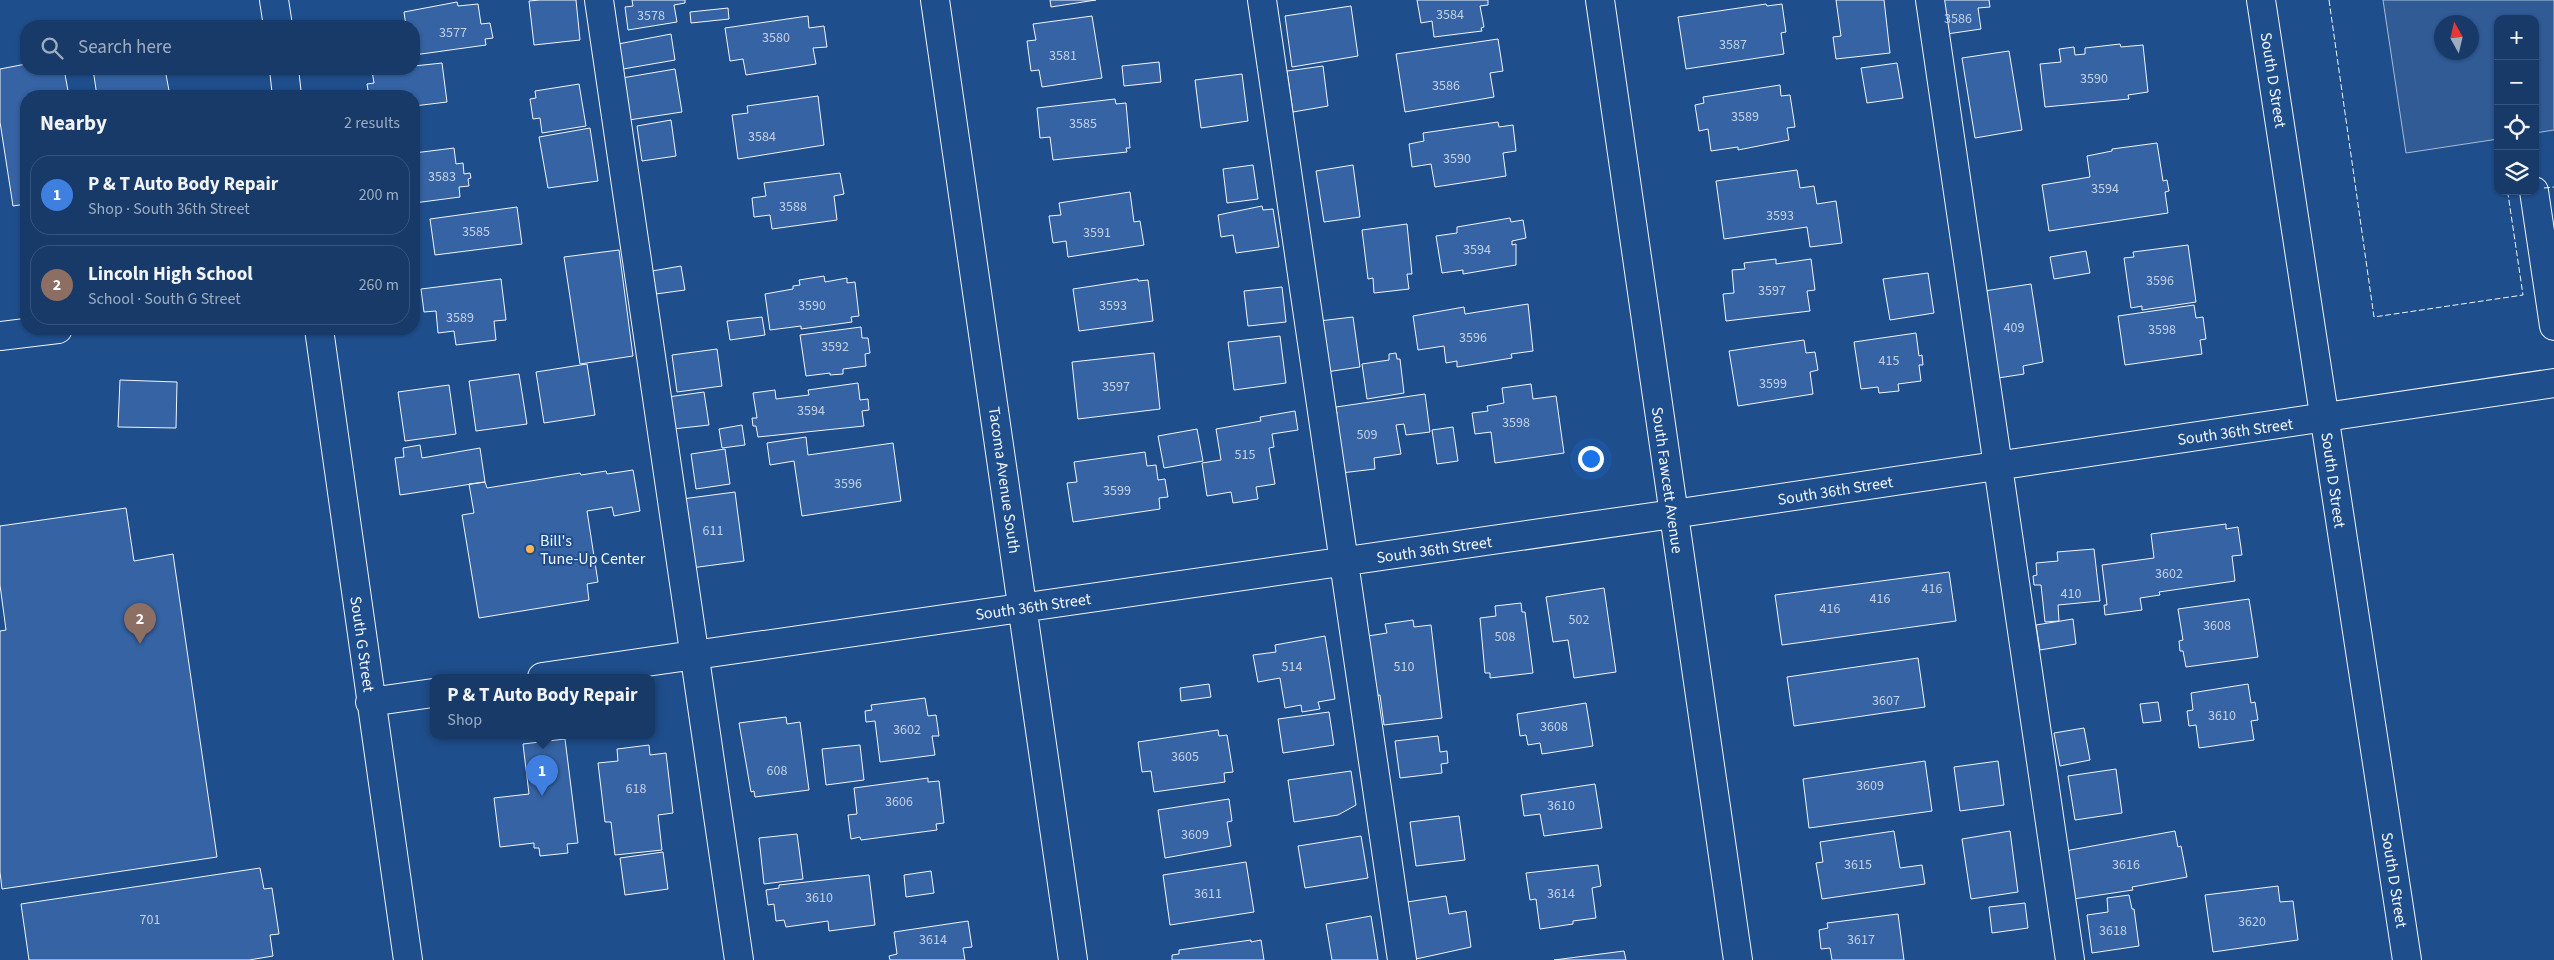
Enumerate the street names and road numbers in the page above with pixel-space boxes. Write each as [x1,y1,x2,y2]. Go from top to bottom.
street label: South D Street [2255,31,2292,130]
street label: Tacoma Avenue South [983,405,1025,555]
street label: South Fawcett Avenue [1646,405,1688,555]
street label: South 36th Street [2176,413,2295,451]
street label: South D Street [2315,431,2351,530]
street label: South 36th Street [1776,471,1895,511]
street label: South 36th Street [1375,531,1494,569]
street label: South 36th Street [974,588,1093,626]
street label: South G Street [344,595,380,694]
street label: South D Street [2376,831,2413,930]

